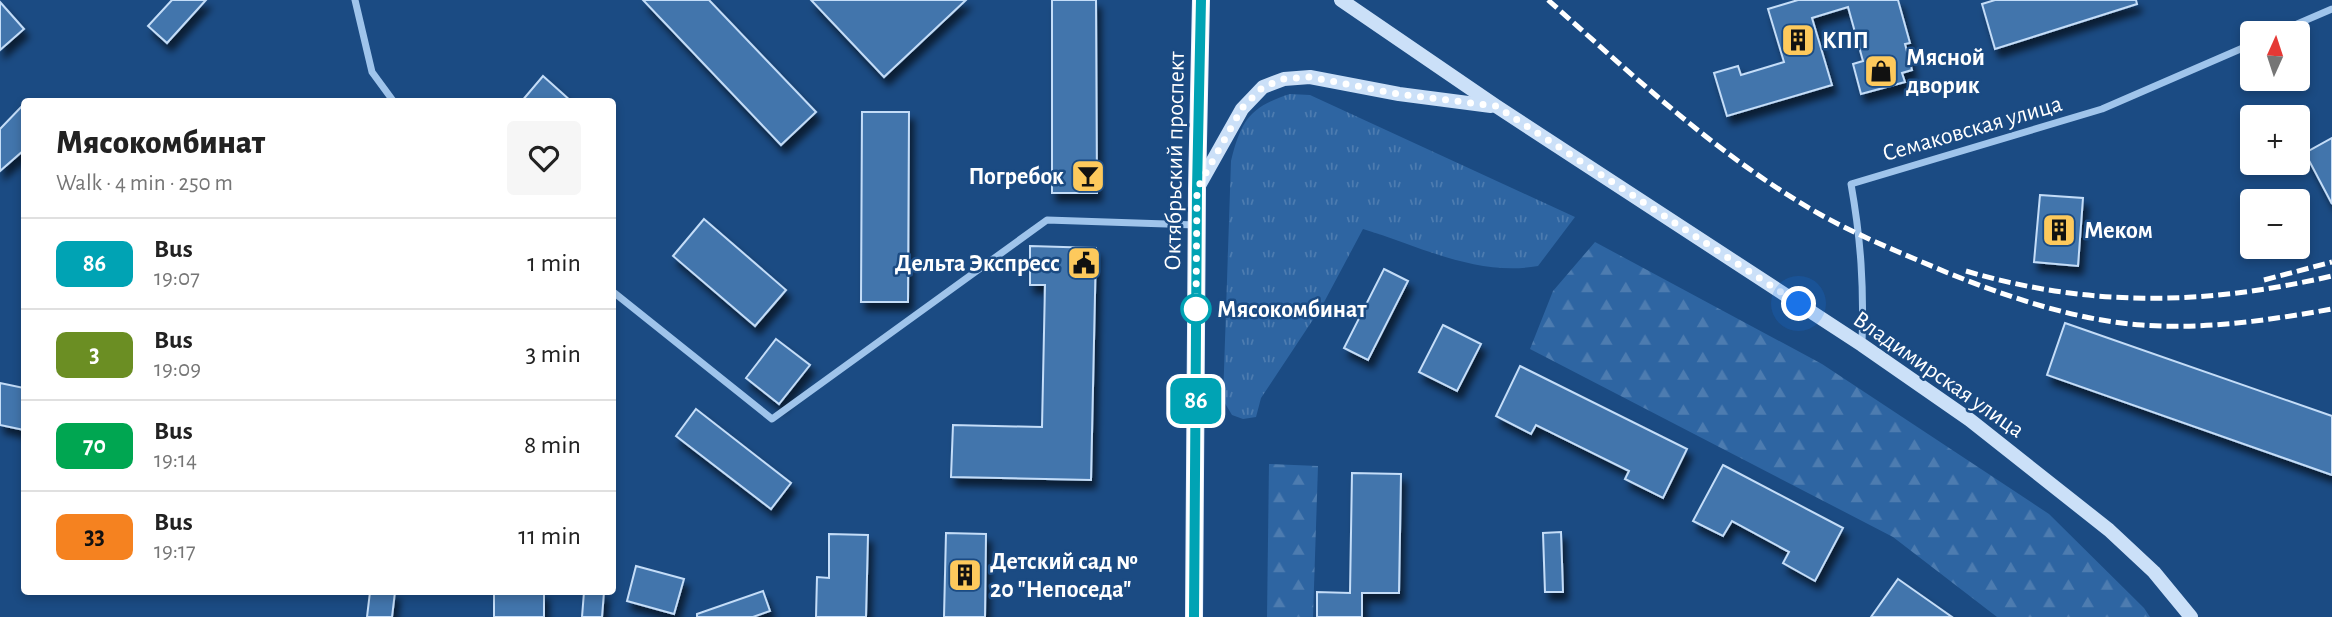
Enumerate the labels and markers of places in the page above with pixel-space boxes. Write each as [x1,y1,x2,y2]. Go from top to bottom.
building icon: КПП [1779,21,1817,59]
place label: КПП [1822,29,1869,53]
place label: Мясной дворик [1906,46,1985,98]
shop icon: Мясной дворик [1862,52,1900,90]
bar icon: Погребок [1069,157,1107,195]
place label: Погребок [968,165,1064,189]
building icon: Меком [2040,211,2078,249]
place label: Меком [2084,219,2153,243]
public building icon: Дельта Экспресс [1065,244,1103,282]
place label: Дельта Экспресс [895,252,1060,276]
marker: Мясокомбинат [1181,294,1211,324]
place label: Мясокомбинат [1217,298,1367,322]
place label: Детский сад № 20 "Непоседа" [990,550,1138,602]
building icon: Детский сад № 20 "Непоседа" [946,556,984,594]

